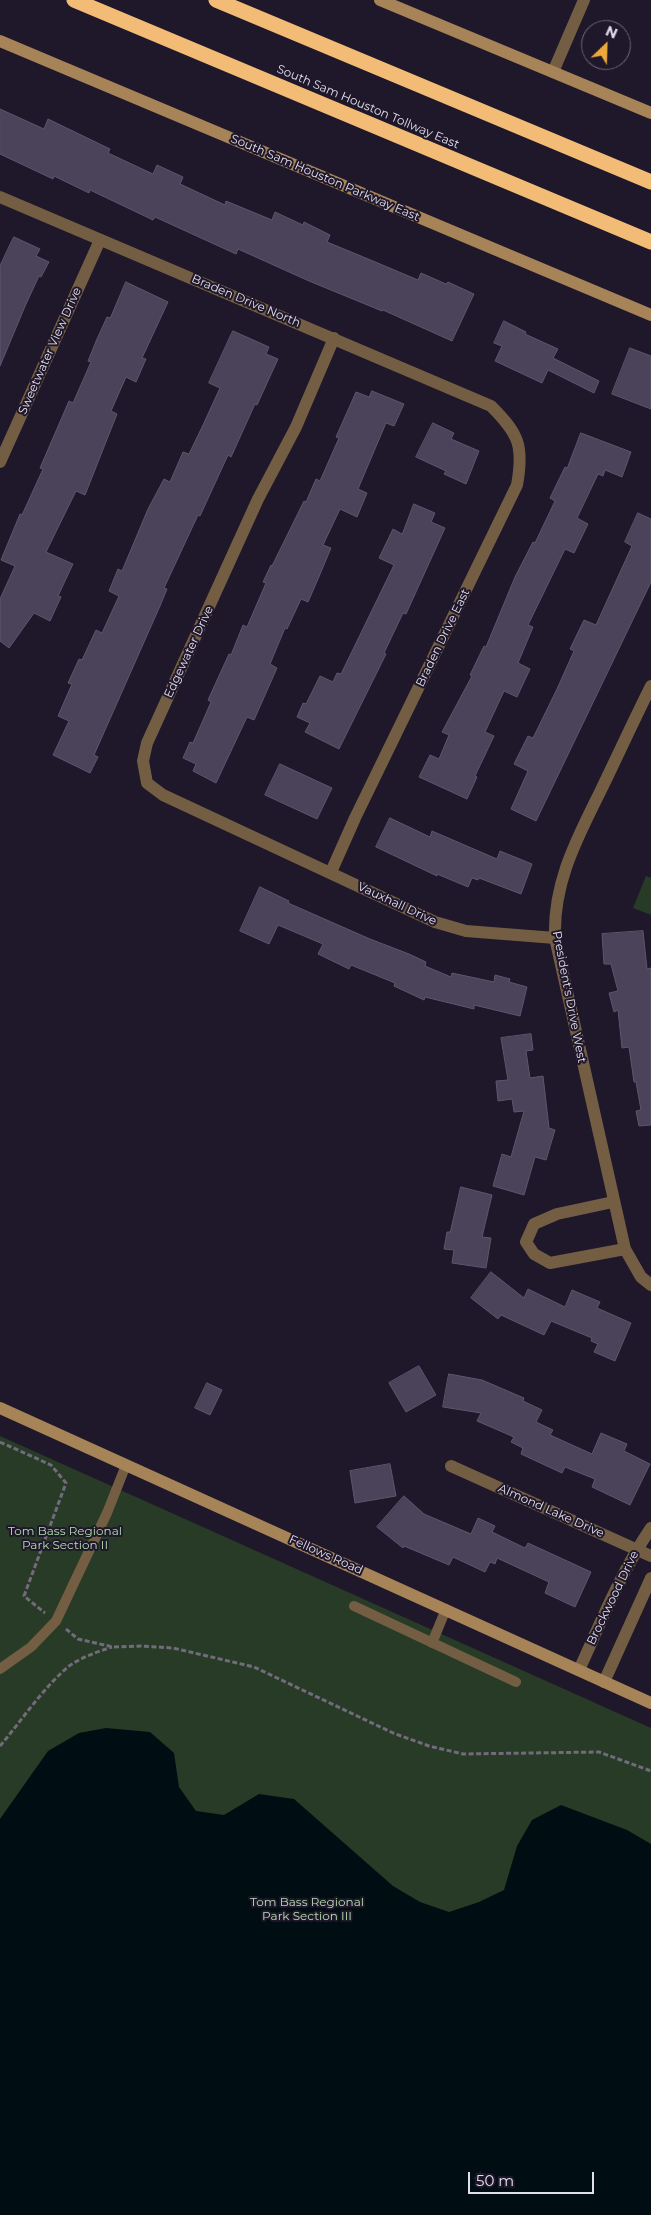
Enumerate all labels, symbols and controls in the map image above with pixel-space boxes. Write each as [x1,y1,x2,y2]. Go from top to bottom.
north arrow [581,20,631,70]
text: N [603,22,621,43]
street label: South Sam Houston Tollway East [275,62,461,152]
street label: South Sam Houston Parkway East [228,132,422,224]
street label: Braden Drive North [189,272,303,330]
street label: Sweetwater View Drive [15,285,85,417]
street label: Braden Drive East [413,587,473,689]
street label: Edgewater Drive [161,604,217,700]
street label: Vauxhall Drive [355,879,439,929]
street label: President's Drive West [549,930,589,1064]
street label: Almond Lake Drive [496,1481,606,1541]
park label: Tom Bass Regional Park Section II [8,1524,122,1552]
street label: Fellows Road [287,1532,365,1578]
street label: Brockwood Drive [584,1549,642,1647]
park label: Tom Bass Regional Park Section III [250,1895,364,1923]
scale bar [471,2162,597,2194]
text: 50 m [476,2171,514,2190]

